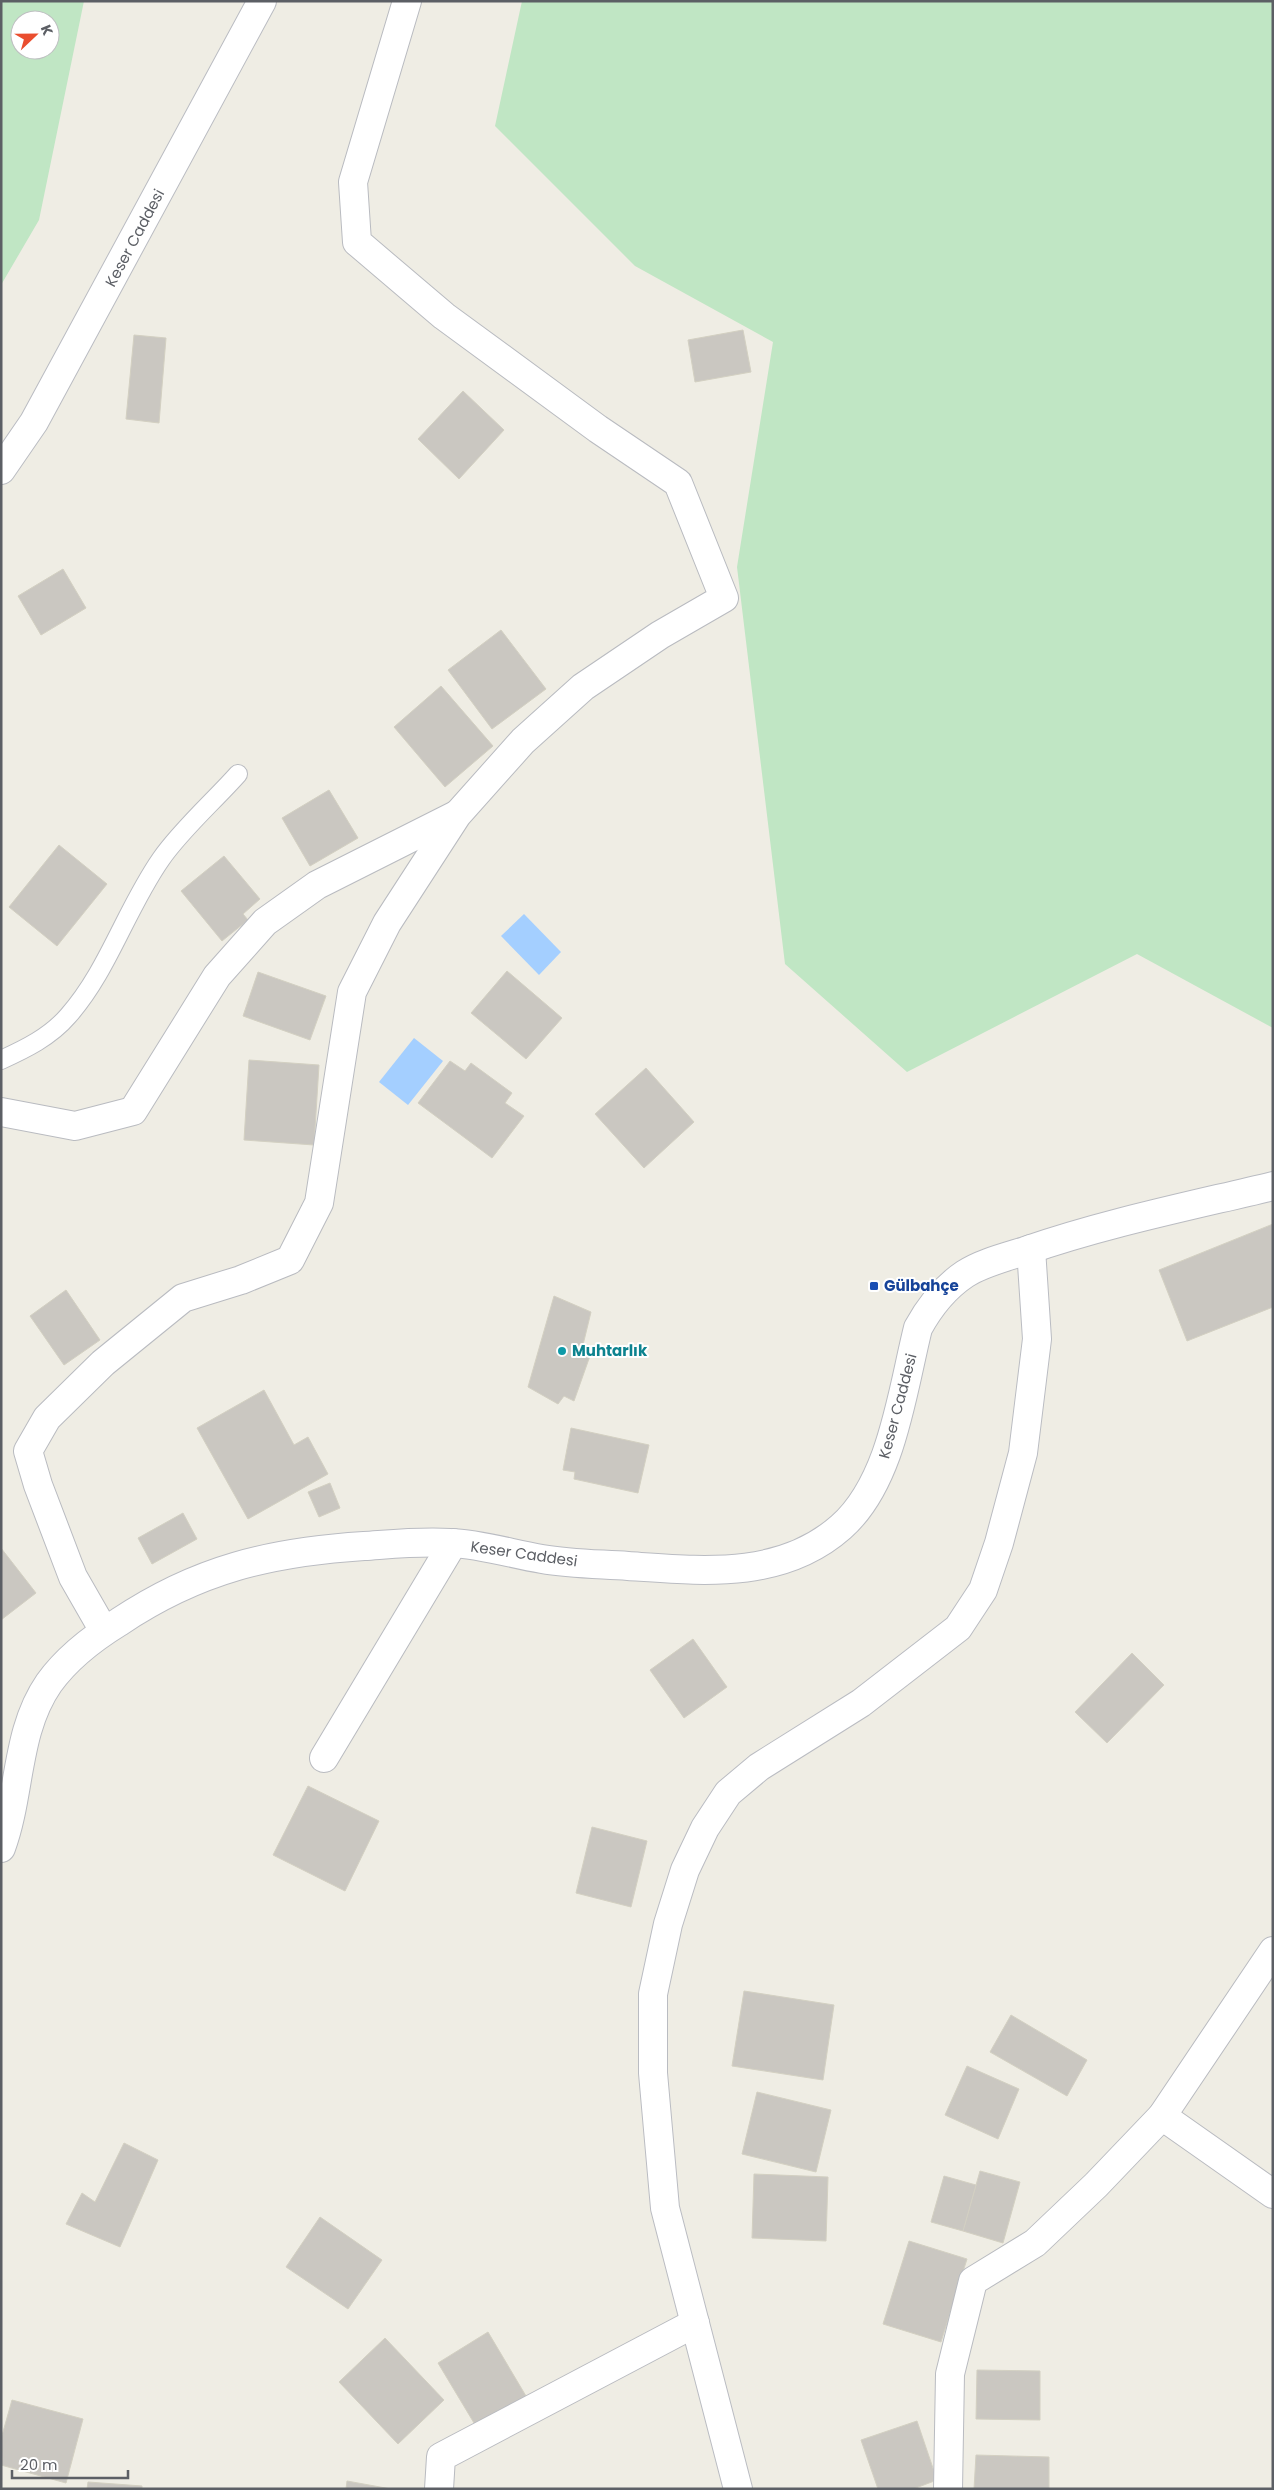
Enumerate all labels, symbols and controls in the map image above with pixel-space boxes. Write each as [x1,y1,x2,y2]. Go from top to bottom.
north arrow [10,10,60,60]
text: K [36,22,58,39]
street label: Keser Caddesi [100,185,169,290]
place label: Gülbahçe [884,1275,959,1296]
marker: Gülbahçe [868,1280,880,1292]
place label: Muhtarlık [572,1340,648,1361]
marker: Muhtarlık [556,1345,568,1357]
street label: Keser Caddesi [873,1351,922,1461]
street label: Keser Caddesi [469,1536,579,1571]
scale bar [12,2448,129,2480]
text: 20 m [20,2454,58,2475]

